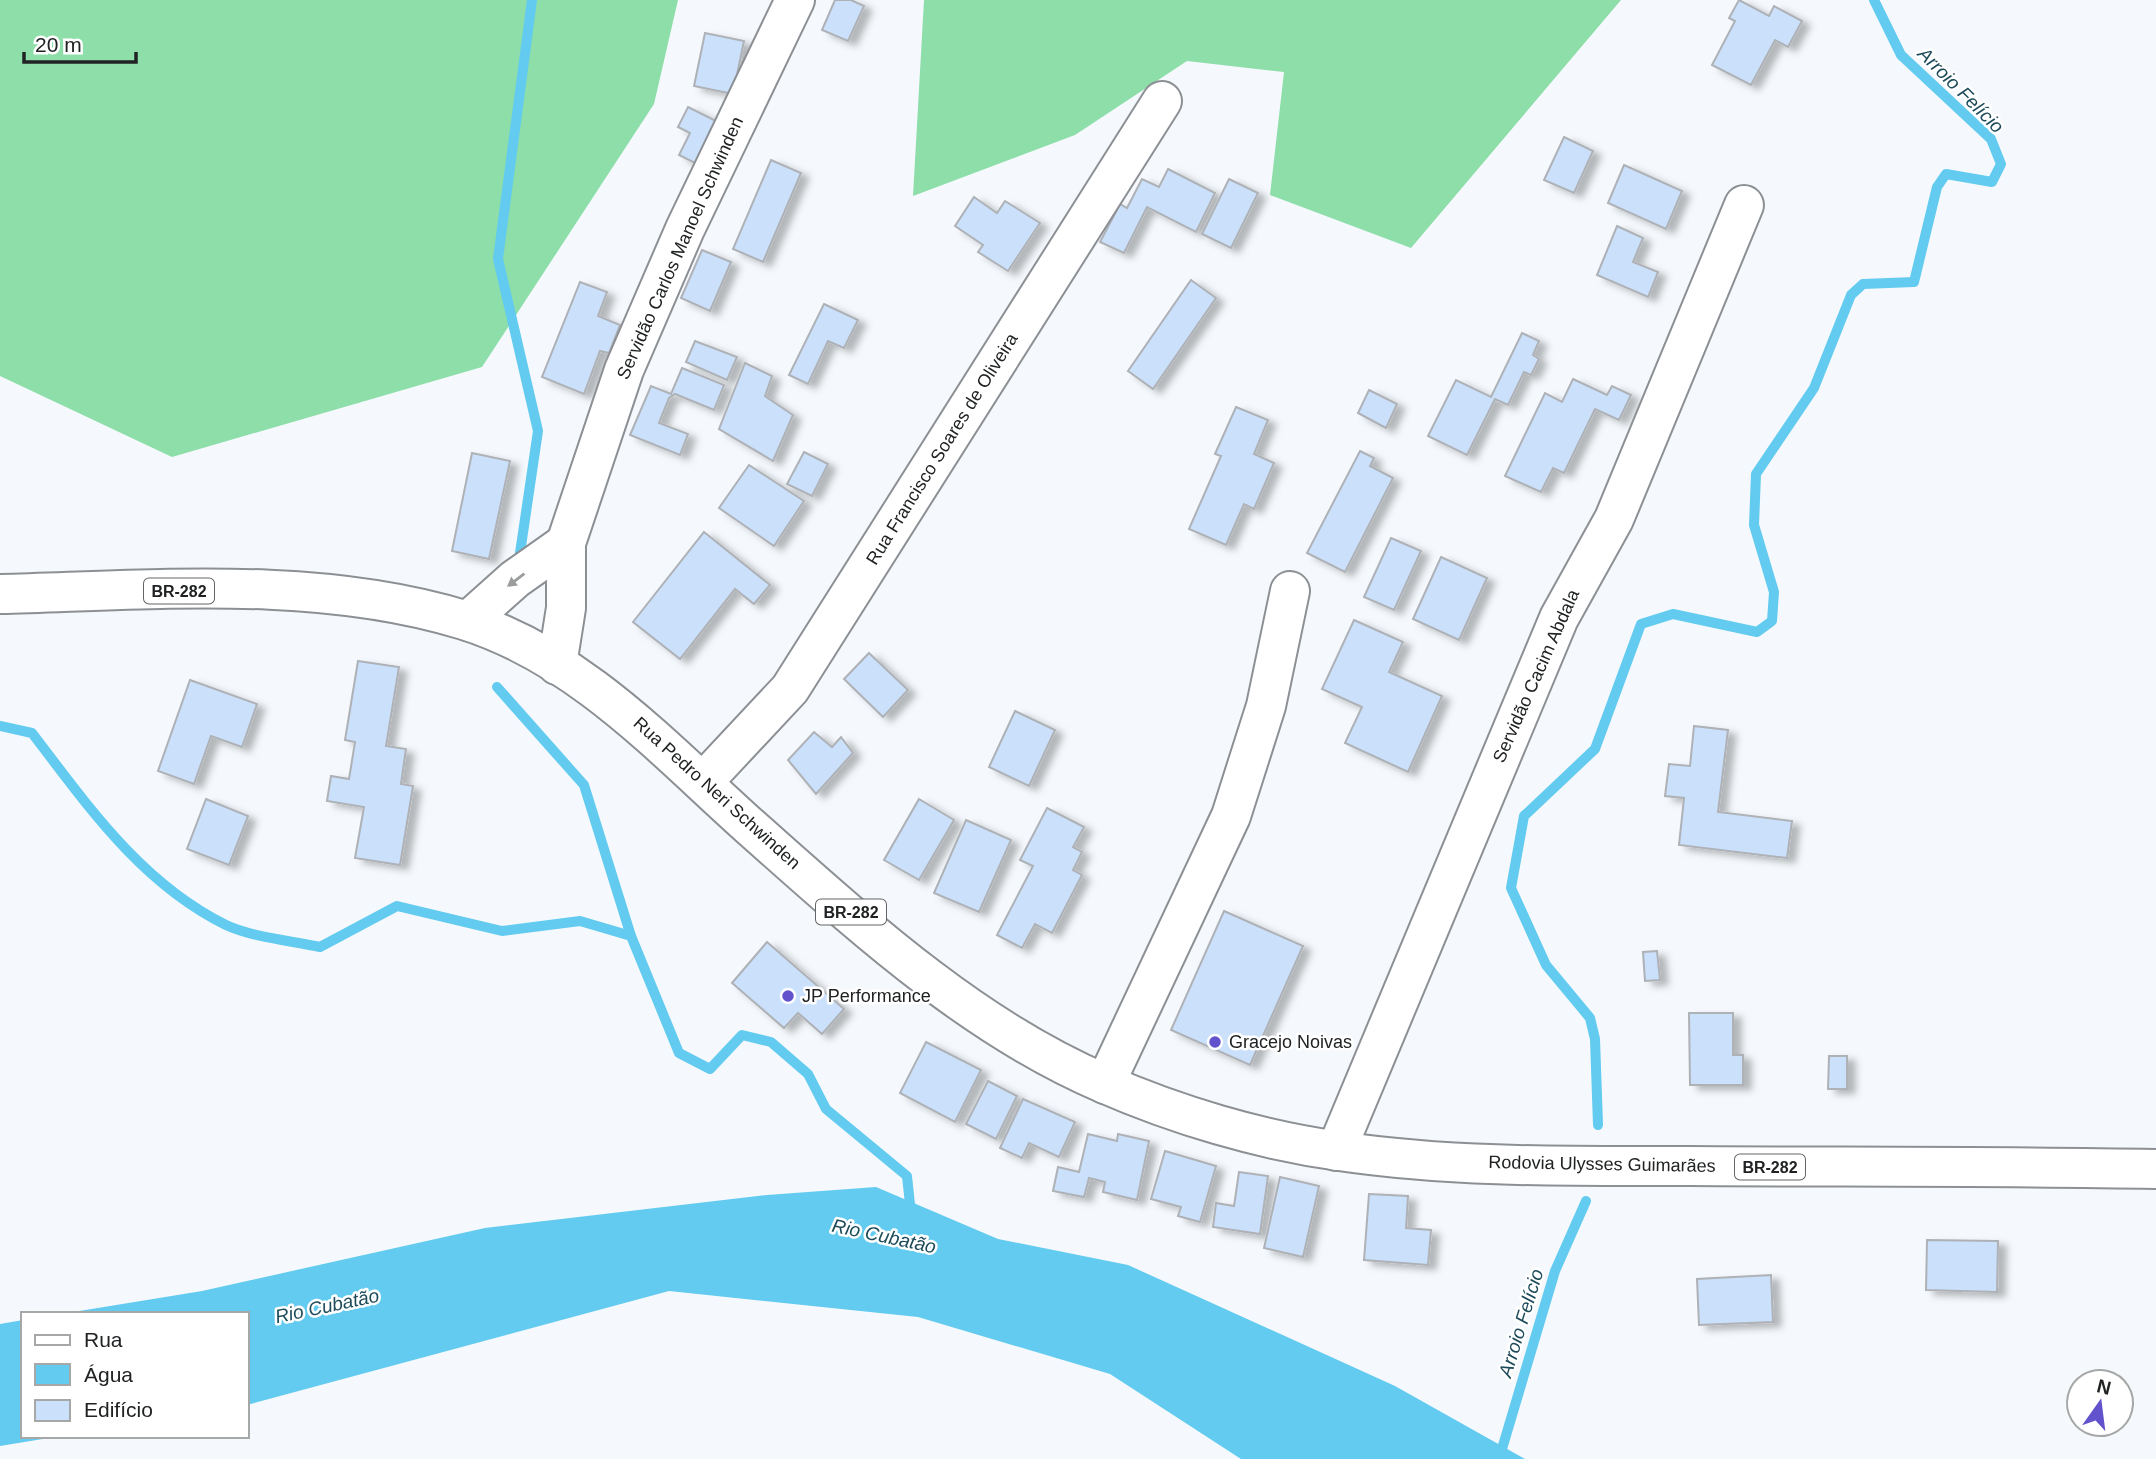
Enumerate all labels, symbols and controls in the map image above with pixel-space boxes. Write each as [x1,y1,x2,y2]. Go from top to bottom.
scale bar [24,21,136,65]
text: 20 m [35,33,82,56]
water label: Arroio Felício [1913,42,2008,137]
street label: Servidão Carlos Manoel Schwinden [613,114,747,382]
street label: Rua Francisco Soares de Oliveira [862,329,1022,568]
one-way arrow [506,573,525,587]
road number: BR-282 [144,578,214,604]
street label: Servidão Cacim Abdala [1489,586,1584,766]
street label: Rua Pedro Neri Schwinden [630,713,804,873]
road number: BR-282 [816,900,886,924]
place label: JP Performance [802,986,931,1006]
marker: JP Performance [780,988,796,1004]
place label: Gracejo Noivas [1229,1032,1352,1052]
marker: Gracejo Noivas [1207,1034,1223,1050]
street label: Rodovia Ulysses Guimarães [1488,1152,1716,1176]
road number: BR-282 [1735,1154,1805,1180]
water label: Rio Cubatão [830,1215,938,1257]
water label: Arroio Felício [1494,1266,1547,1381]
water label: Rio Cubatão [273,1285,381,1327]
legend [21,1312,248,1438]
text: Rua [84,1328,123,1351]
text: Água [84,1363,133,1386]
north arrow [2065,1368,2135,1438]
text: N [2095,1375,2113,1399]
text: Edifício [84,1398,153,1421]

